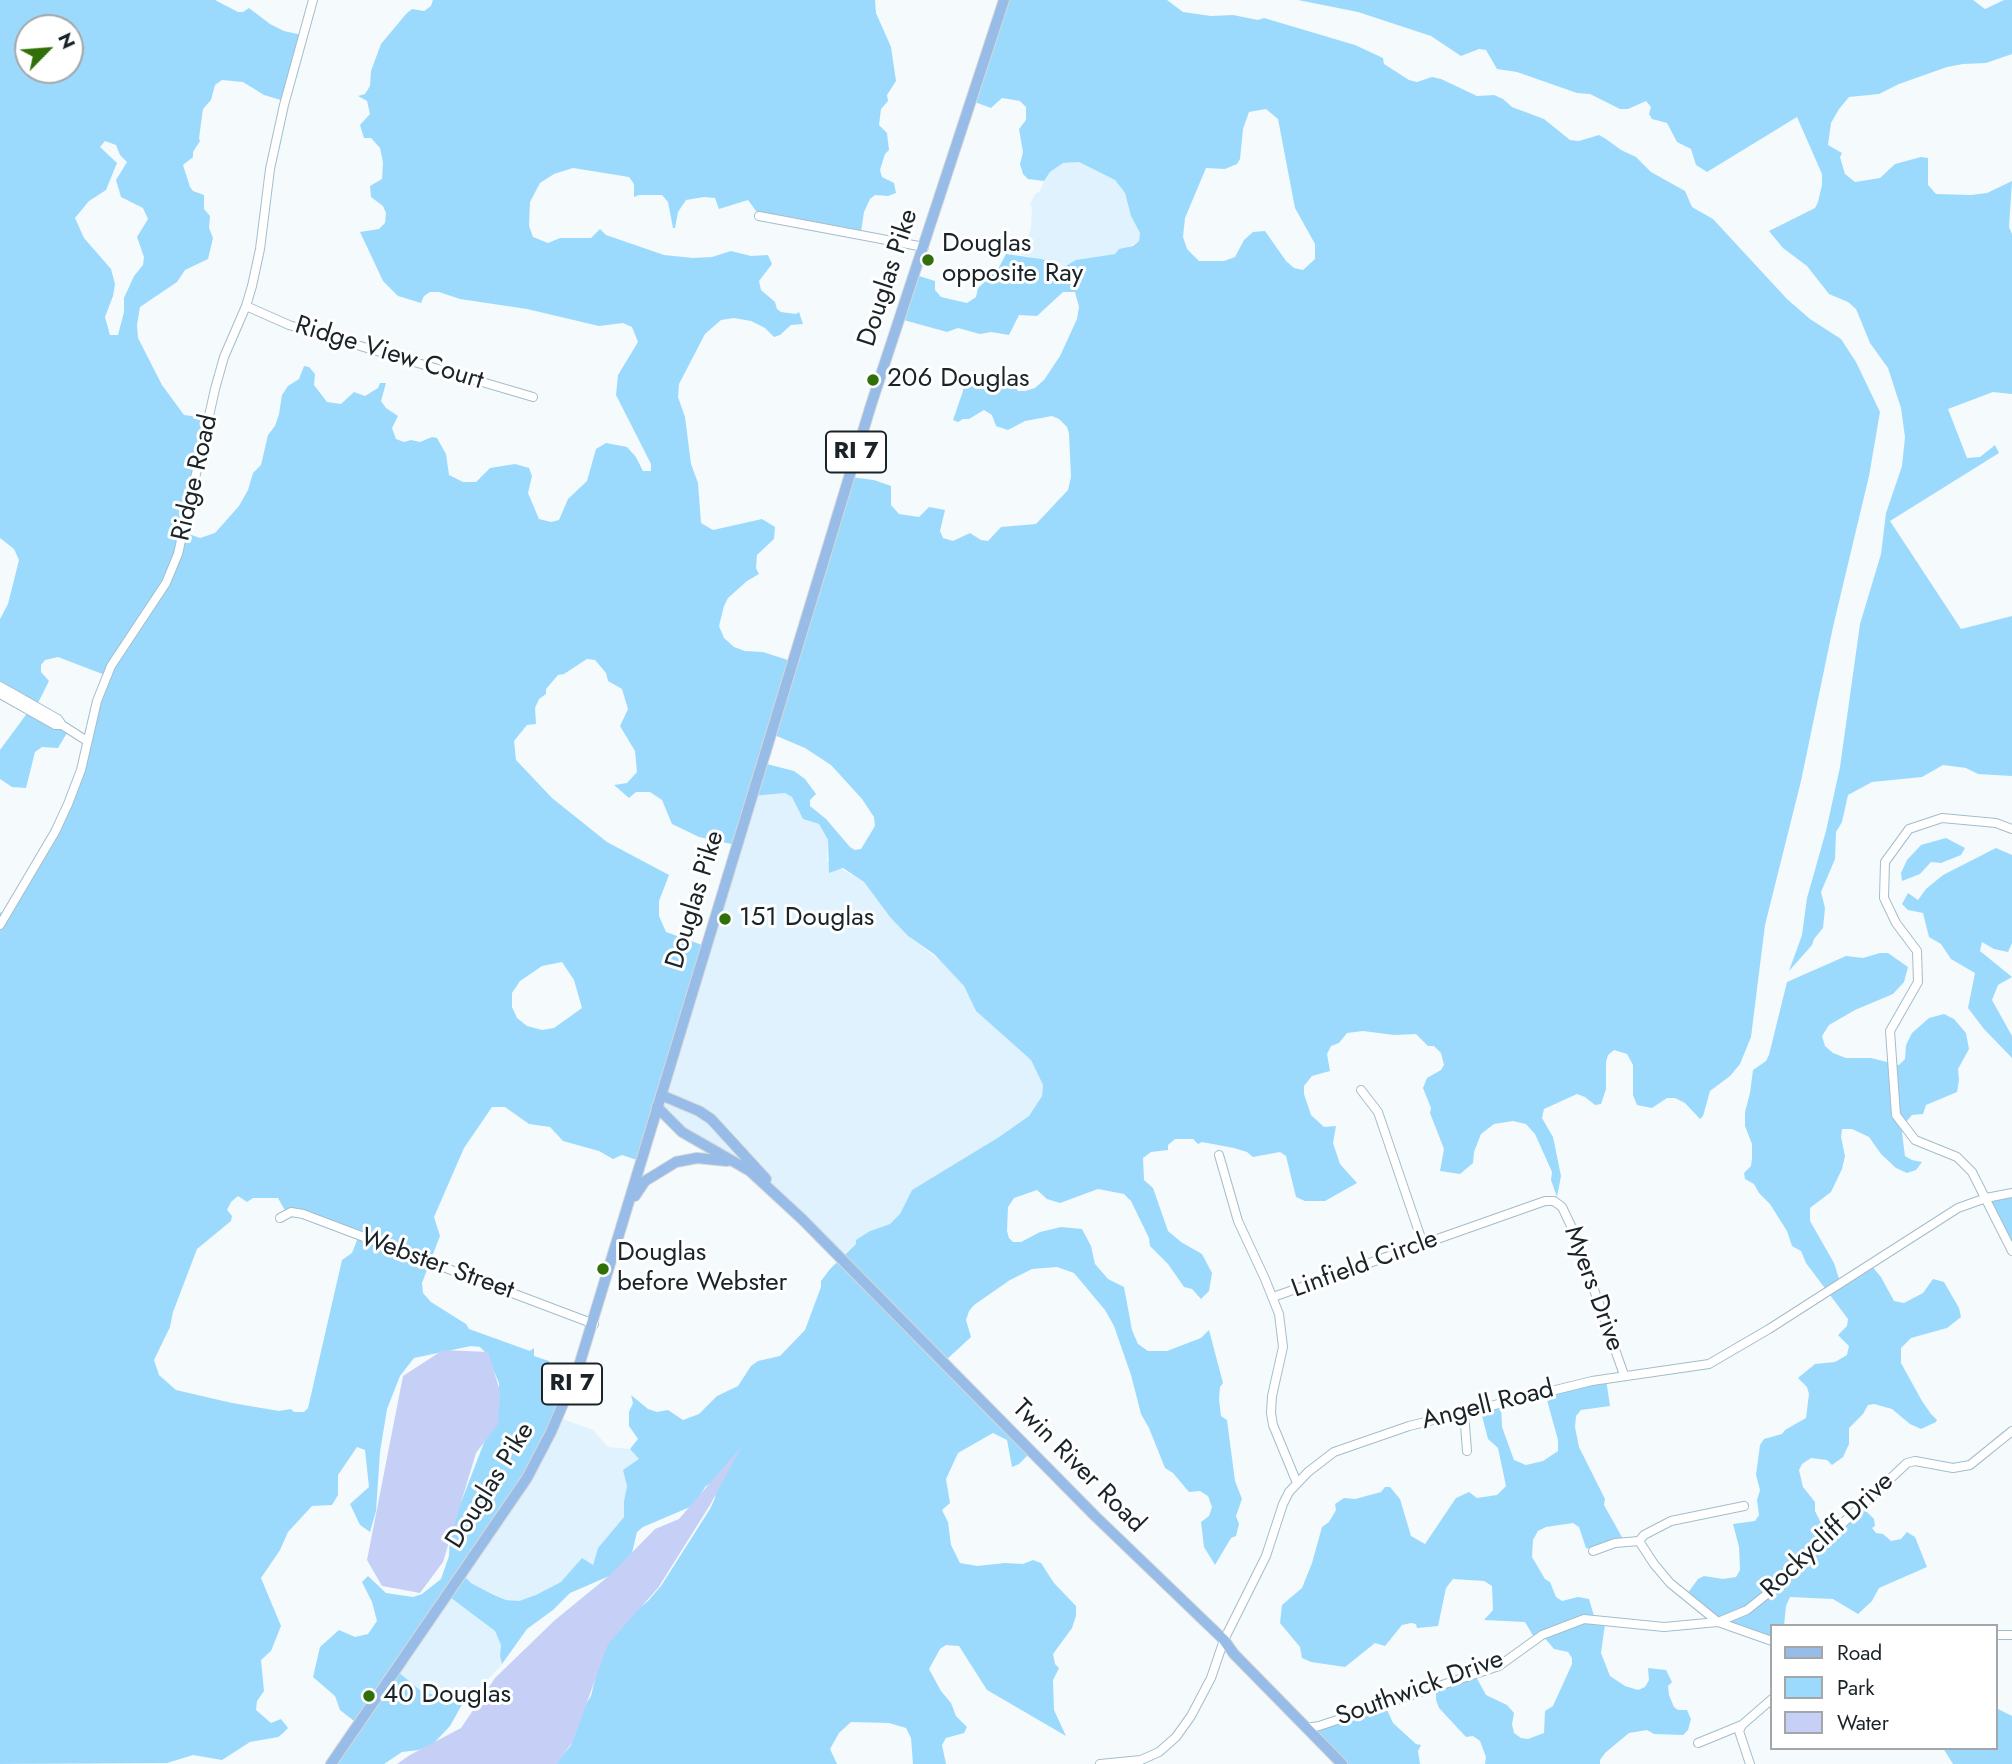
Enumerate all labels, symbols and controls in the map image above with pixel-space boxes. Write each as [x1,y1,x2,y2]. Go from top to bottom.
north arrow [14,14,84,84]
text: N [51,28,82,53]
street label: Douglas Pike [852,205,926,351]
place label: Douglas opposite Ray [942,229,1083,290]
marker: Douglas opposite Ray [920,252,936,268]
street label: Ridge View Court [291,311,487,397]
place label: 206 Douglas [887,364,1029,396]
marker: 206 Douglas [865,372,881,388]
street label: Ridge Road [166,412,226,544]
road number: RI 7 [826,432,886,472]
street label: Douglas Pike [660,827,732,973]
place label: 151 Douglas [739,903,874,935]
marker: 151 Douglas [717,911,733,927]
street label: Myers Drive [1556,1222,1630,1356]
street label: Webster Street [356,1223,518,1307]
street label: Linfield Circle [1288,1224,1442,1306]
place label: Douglas before Webster [617,1238,787,1300]
marker: Douglas before Webster [595,1261,611,1277]
road number: RI 7 [542,1364,602,1404]
street label: Angell Road [1419,1375,1557,1437]
street label: Twin River Road [1005,1394,1151,1540]
street label: Douglas Pike [440,1417,542,1555]
street label: Rockycliff Drive [1755,1467,1901,1605]
legend [1770,1624,1998,1750]
text: Road [1837,1638,1882,1668]
street label: Southwick Drive [1332,1644,1508,1734]
text: Park [1837,1673,1874,1703]
place label: 40 Douglas [383,1680,511,1712]
marker: 40 Douglas [361,1688,377,1704]
text: Water [1837,1708,1889,1738]

